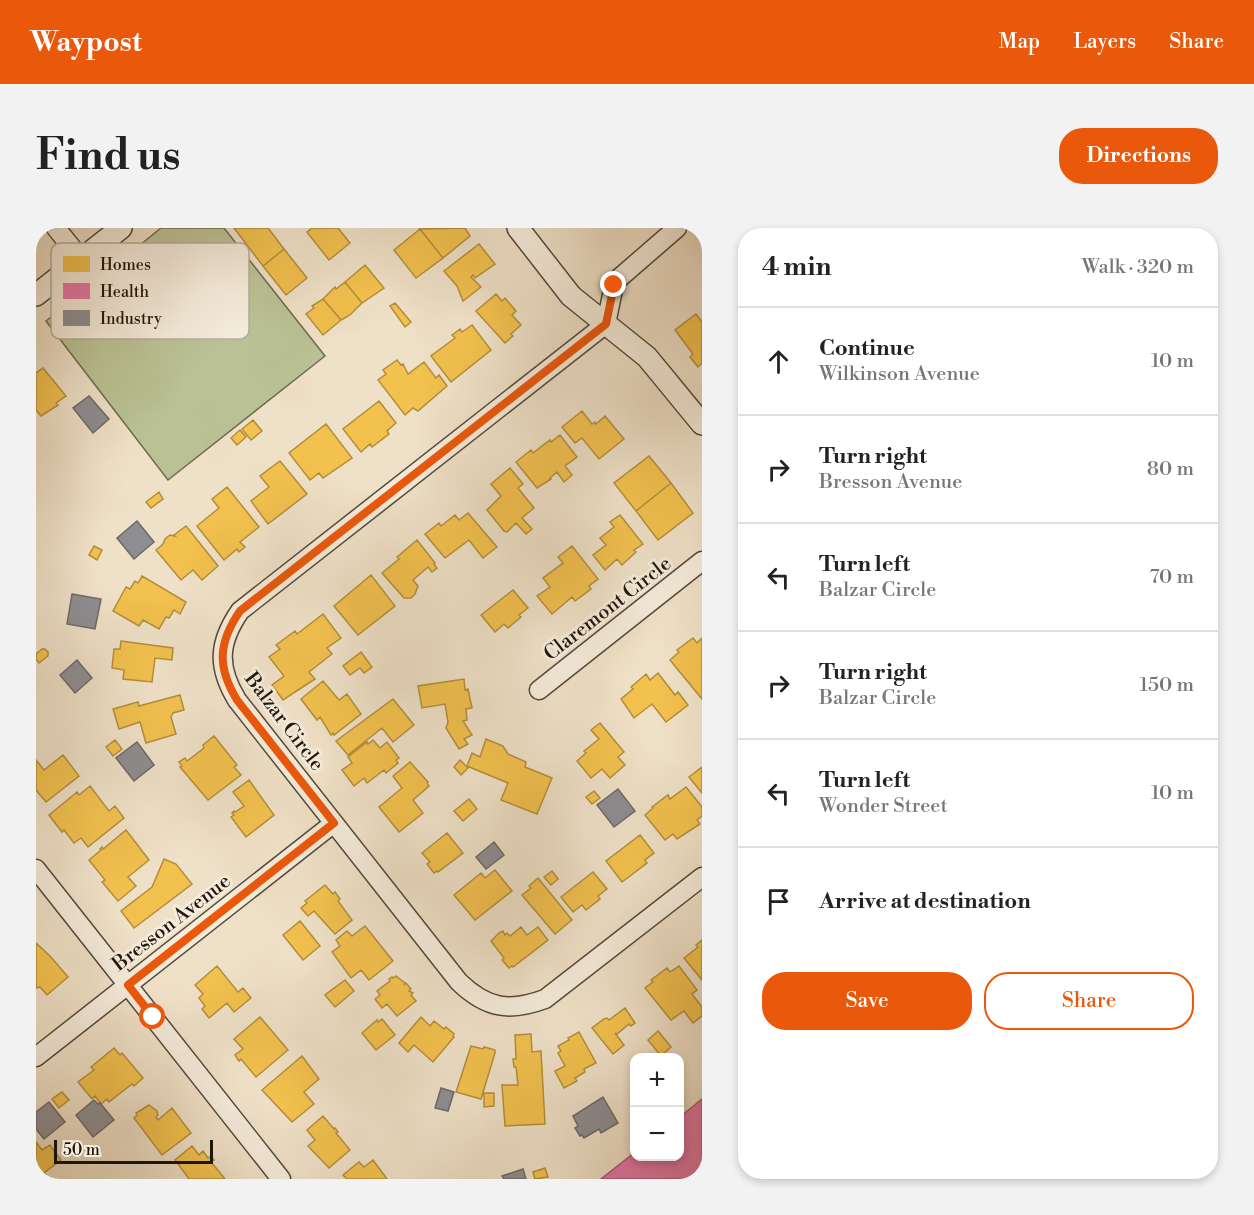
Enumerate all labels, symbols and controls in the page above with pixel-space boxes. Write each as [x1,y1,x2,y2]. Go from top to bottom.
text: Waypost [30,25,142,60]
text: Map [999,29,1040,55]
text: Layers [1073,29,1136,55]
text: Share [1169,29,1224,55]
button: Directions [1059,128,1218,184]
text: Find us [36,130,180,183]
legend [51,243,249,339]
text: 4 min [762,251,832,283]
text: Homes [100,255,151,275]
text: Walk · 320 m [1082,255,1194,280]
route end [600,271,626,297]
text: Health [100,282,150,302]
text: Industry [100,309,162,329]
text: Continue [819,335,915,362]
icon: ahead [762,345,795,378]
text: 10 m [1151,349,1194,374]
text: Wilkinson Avenue [819,362,980,387]
text: Turn right [819,443,927,470]
icon: right [762,453,795,486]
text: 80 m [1147,457,1194,482]
text: Bresson Avenue [819,470,962,495]
text: Turn left [819,551,910,578]
street label: Claremont Circle [539,552,677,667]
icon: left [762,561,795,594]
text: 70 m [1150,565,1194,590]
text: Balzar Circle [819,578,936,603]
text: Turn right [819,659,927,686]
street label: Balzar Circle [238,667,329,776]
icon: right [762,669,795,702]
text: 150 m [1139,673,1194,698]
text: Balzar Circle [819,686,936,711]
text: Turn left [819,767,910,794]
icon: left [762,777,795,810]
text: 10 m [1151,781,1194,806]
text: Wonder Street [819,794,947,819]
street label: Bresson Avenue [107,869,236,978]
icon: arrive [762,885,795,918]
text: Arrive at destination [819,888,1031,915]
button: Save [762,972,972,1030]
button: Share [984,972,1194,1030]
route start [139,1003,165,1029]
map controls [630,1053,684,1161]
button: + [630,1053,684,1107]
button: − [630,1107,684,1161]
scale bar [54,1137,213,1164]
text: 50 m [63,1140,100,1160]

